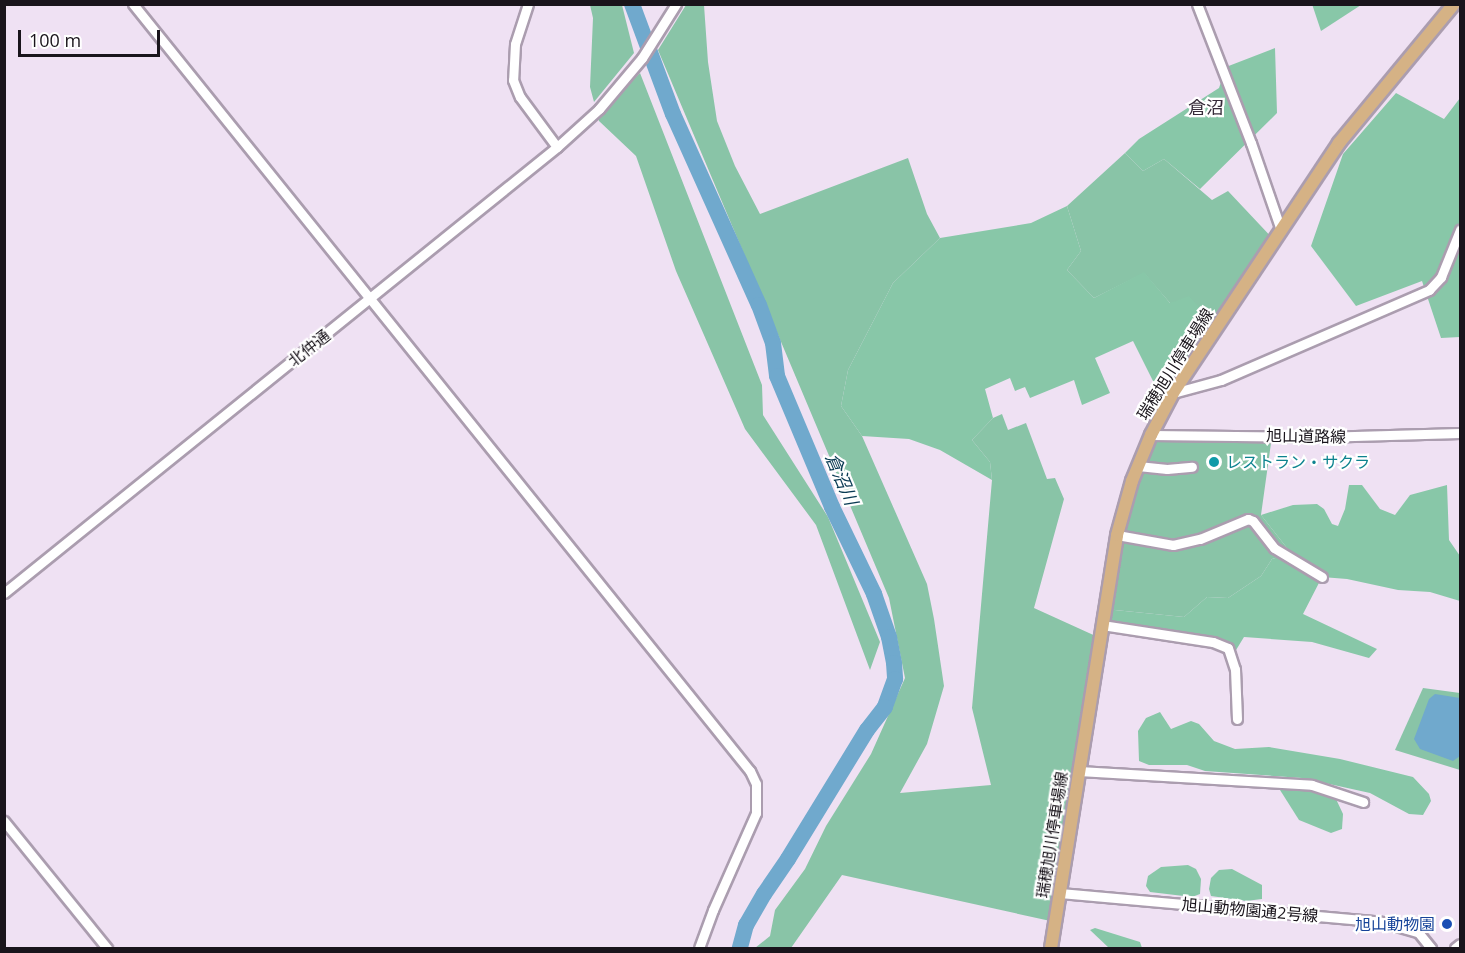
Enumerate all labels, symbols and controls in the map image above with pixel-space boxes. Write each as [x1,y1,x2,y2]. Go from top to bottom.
scale bar [21,18,164,56]
text: 100 m [29,28,81,52]
district label: 倉沼 [1188,96,1224,118]
street label: 瑞穂旭川停車場線 [1133,305,1217,423]
street label: 北仲通 [284,326,334,370]
street label: 旭山道路線 [1266,426,1346,446]
water label: 倉沼川 [822,450,862,508]
place label: レストラン・サクラ [1226,452,1370,472]
marker: レストラン・サクラ [1207,455,1221,469]
street label: 瑞穂旭川停車場線 [1033,770,1071,900]
street label: 旭山動物園通2号線 [1181,894,1319,926]
place label: 旭山動物園 [1355,914,1435,934]
marker: 旭山動物園 [1440,917,1454,931]

